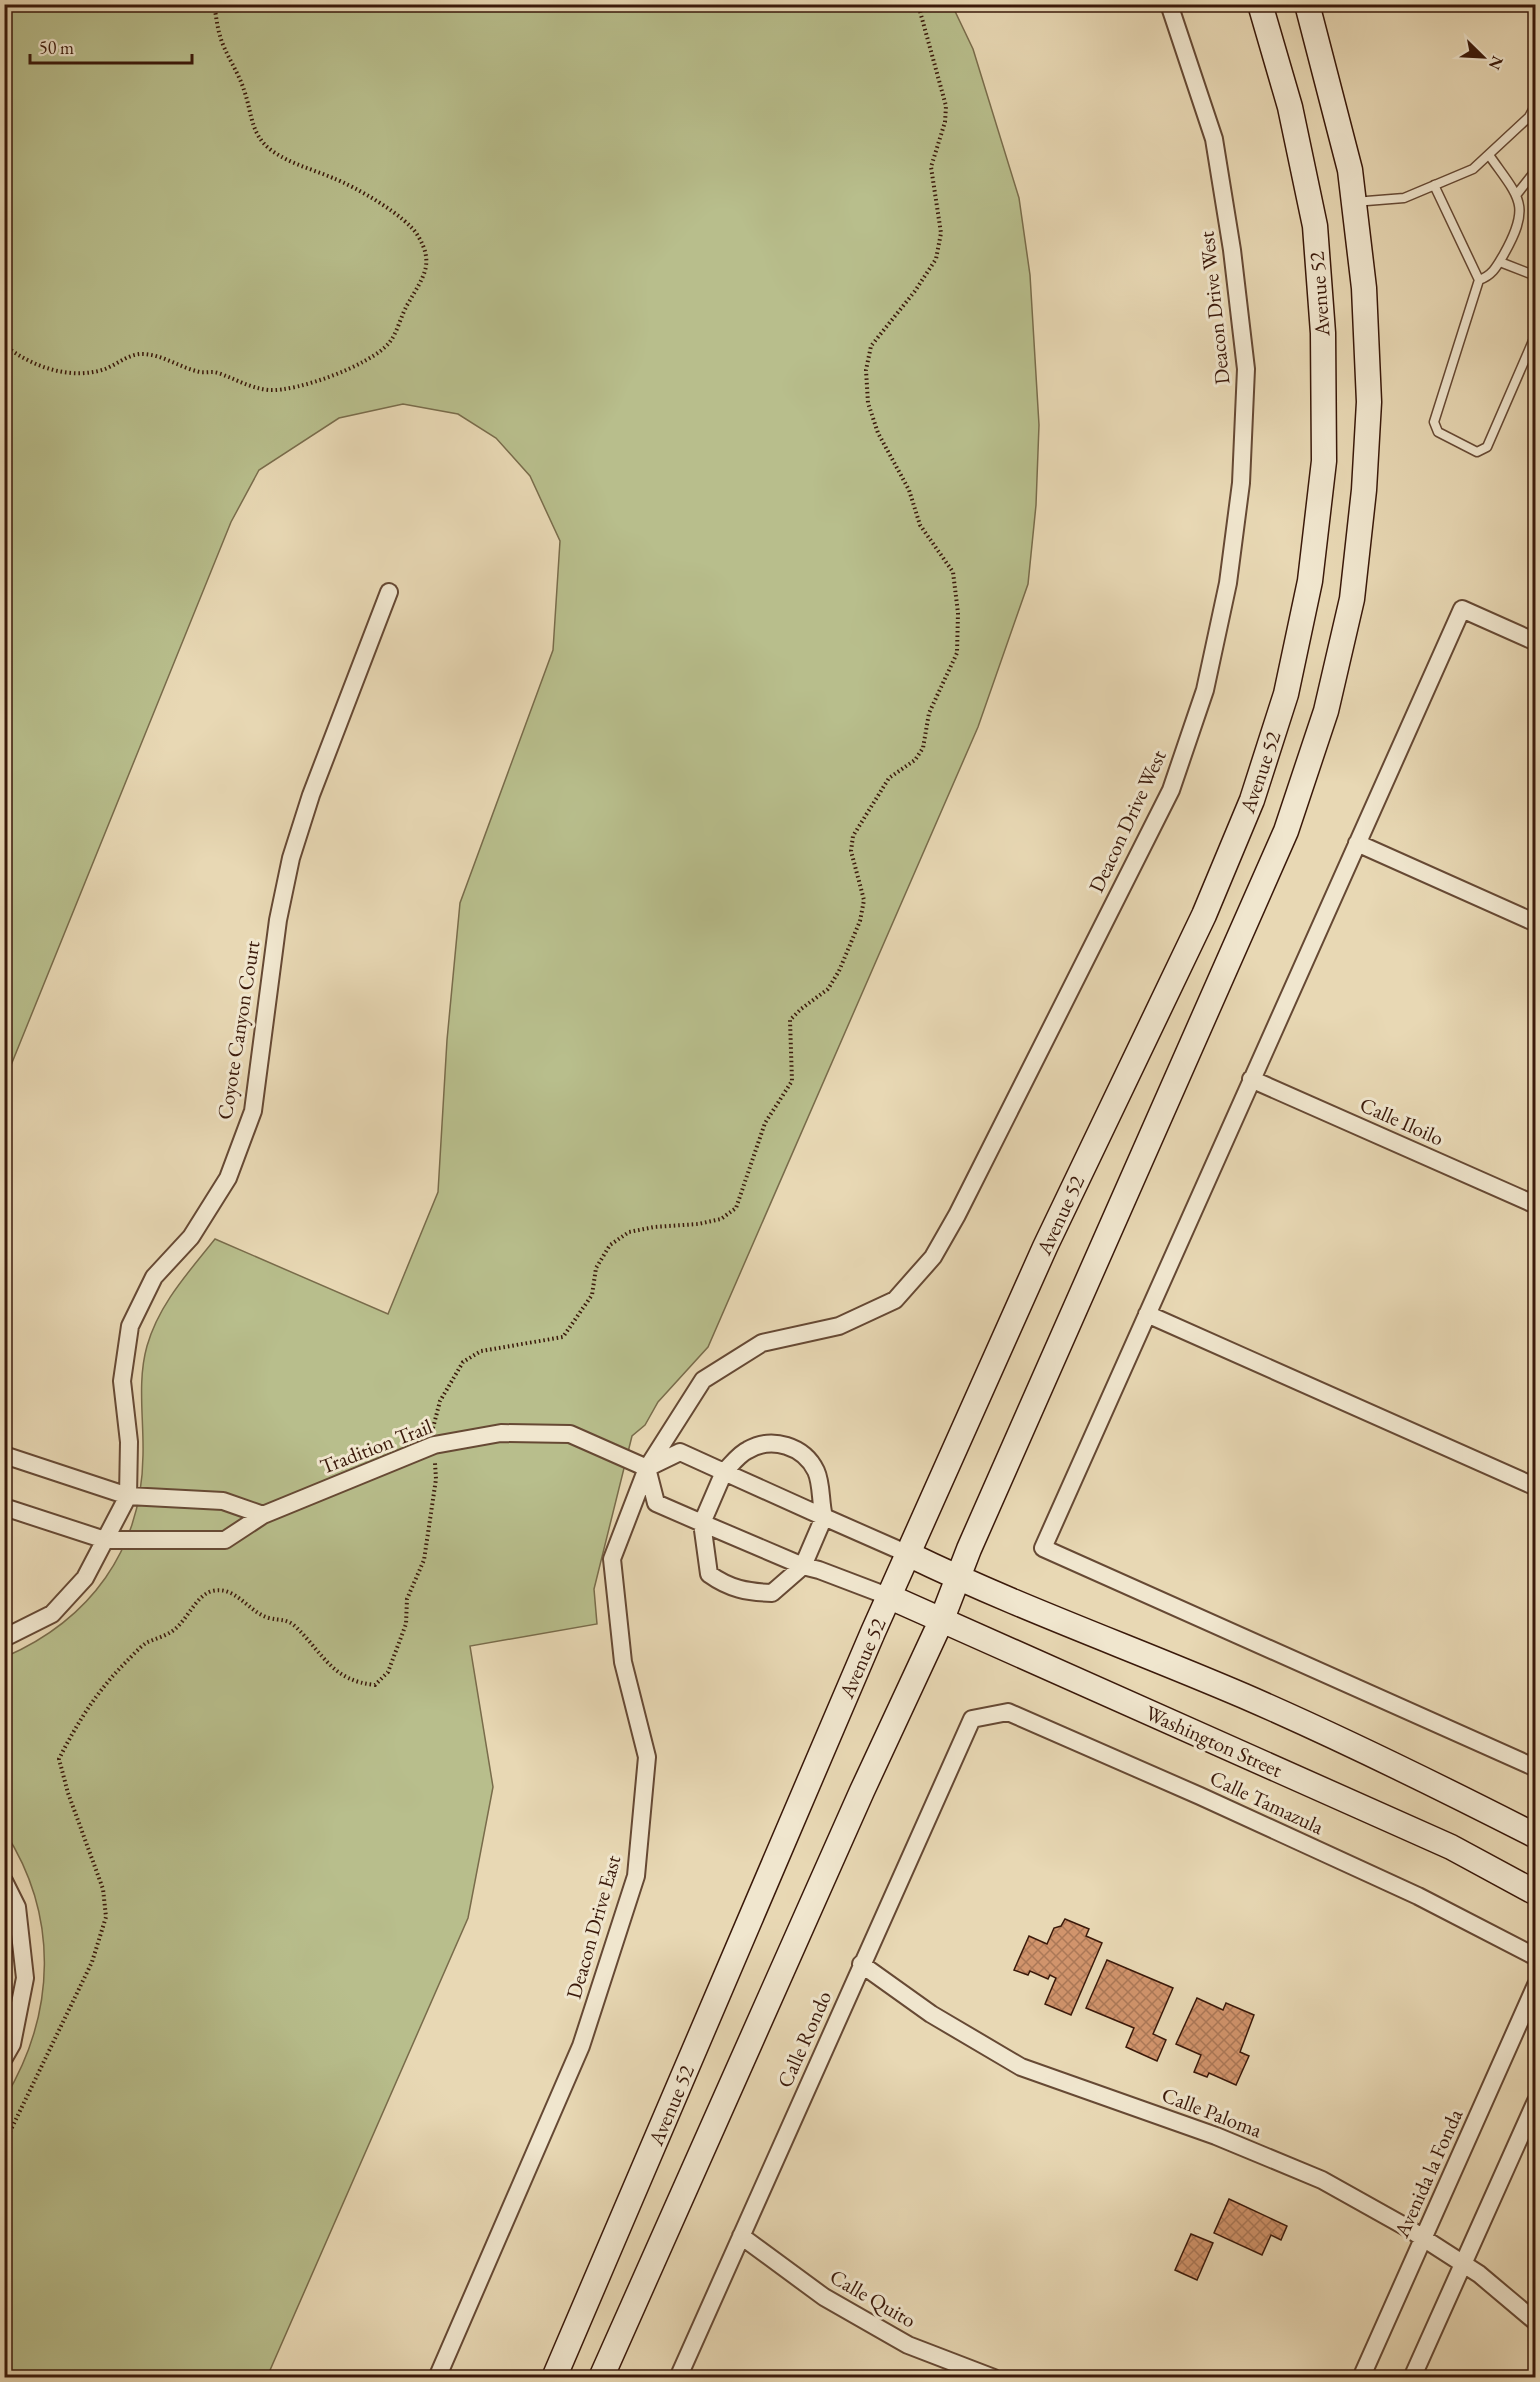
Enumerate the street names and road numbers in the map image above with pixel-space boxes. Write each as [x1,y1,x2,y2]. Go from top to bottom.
street label: Deacon Drive West [1192,230,1235,386]
street label: Avenue 52 [1303,251,1335,338]
street label: Avenue 52 [1233,728,1287,817]
street label: Deacon Drive West [1082,745,1172,896]
street label: Coyote Canyon Court [211,938,266,1121]
street label: Calle Iloilo [1356,1091,1448,1151]
street label: Avenue 52 [1029,1171,1090,1260]
street label: Tradition Trail [316,1412,436,1480]
street label: Avenue 52 [832,1614,892,1703]
street label: Washington Street [1141,1699,1287,1783]
street label: Calle Tamazula [1206,1764,1329,1840]
street label: Deacon Drive East [560,1852,627,2002]
street label: Calle Rondo [771,1986,837,2092]
street label: Avenue 52 [642,2061,700,2150]
street label: Calle Paloma [1158,2081,1266,2144]
street label: Avenida la Fonda [1387,2104,1469,2242]
street label: Calle Quito [825,2263,921,2334]

